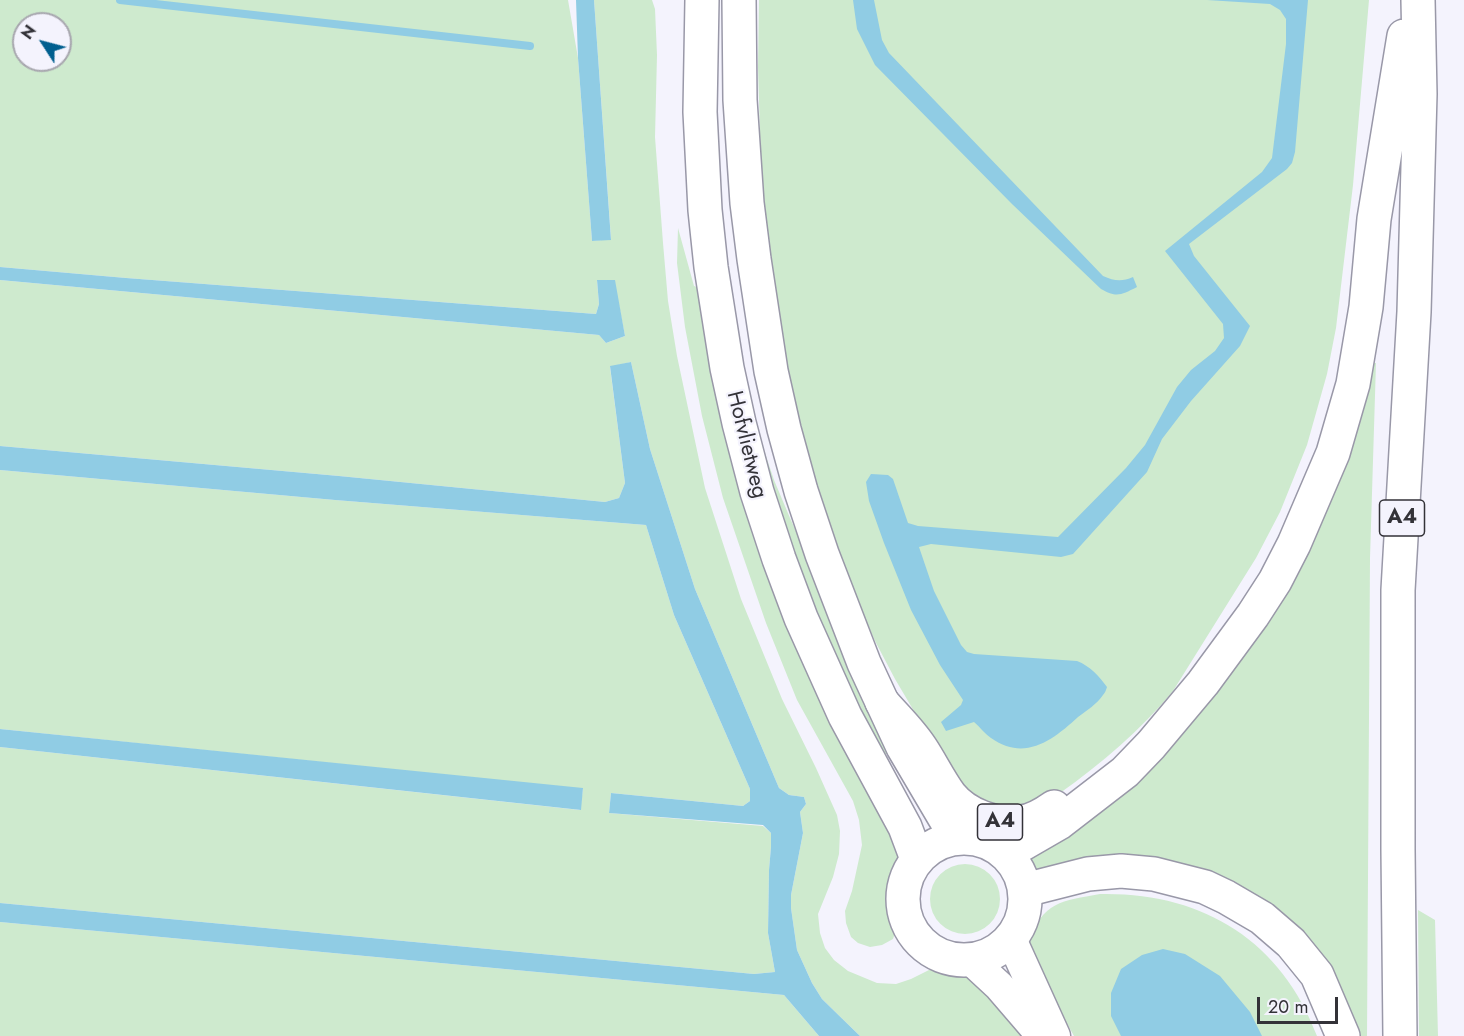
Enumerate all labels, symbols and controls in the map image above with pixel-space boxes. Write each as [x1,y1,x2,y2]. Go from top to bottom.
north arrow [12,12,72,72]
text: N [16,20,42,44]
street label: Hofvlietweg [720,389,772,501]
road number: A4 [1380,500,1424,536]
road number: A4 [978,804,1022,840]
scale bar [1260,985,1341,1023]
text: 20 m [1268,994,1308,1020]

